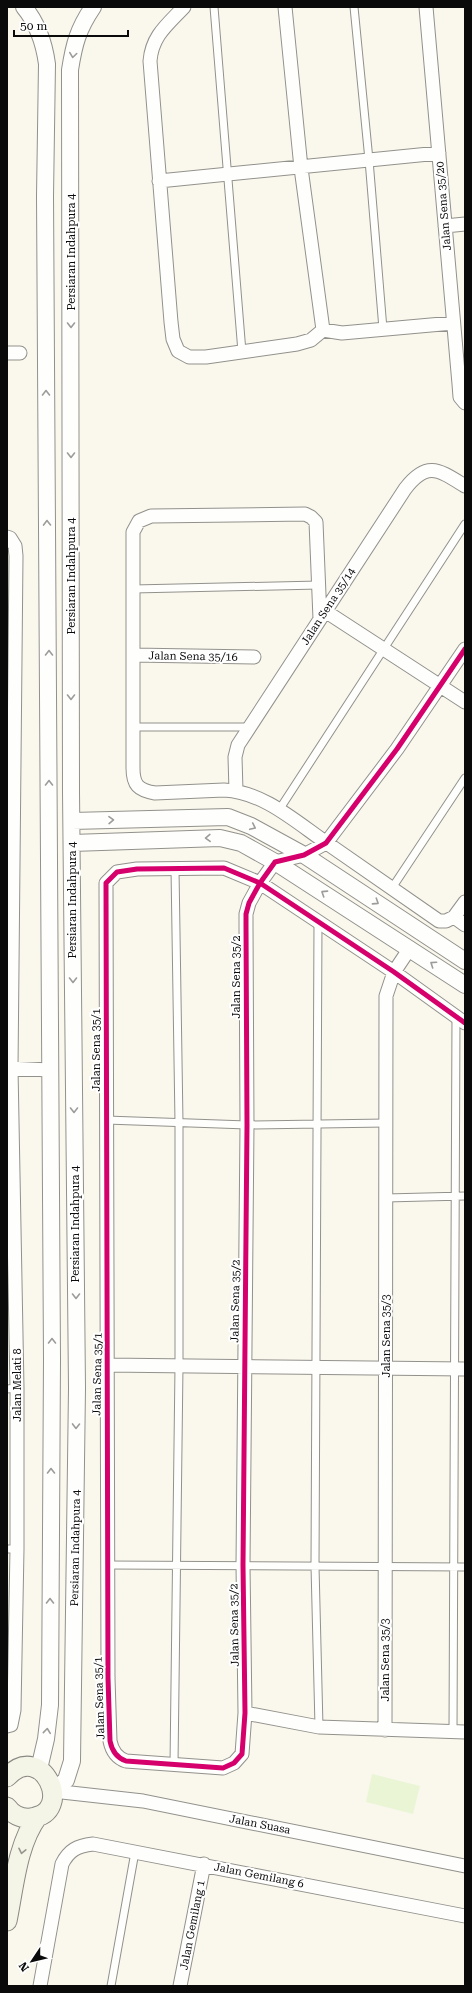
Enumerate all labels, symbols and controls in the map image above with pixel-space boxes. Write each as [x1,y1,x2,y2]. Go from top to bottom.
scale bar [14,12,128,38]
text: 50 m [20,19,47,33]
one-way arrow [69,52,78,58]
street label: Jalan Sena 35/20 [433,161,454,251]
street label: Persiaran Indahpura 4 [65,193,78,311]
one-way arrow [67,322,75,328]
one-way arrow [42,390,50,396]
one-way arrow [67,452,75,458]
street label: Persiaran Indahpura 4 [65,517,78,635]
one-way arrow [43,520,52,526]
street label: Jalan Sena 35/14 [299,565,359,647]
street label: Jalan Sena 35/16 [148,649,238,664]
one-way arrow [45,650,53,656]
one-way arrow [67,694,75,700]
one-way arrow [45,780,53,786]
one-way arrow [108,816,114,824]
one-way arrow [249,822,256,830]
one-way arrow [205,834,211,842]
street label: Persiaran Indahpura 4 [66,841,79,959]
one-way arrow [321,891,328,898]
one-way arrow [372,897,379,905]
street label: Jalan Sena 35/2 [230,935,243,1019]
one-way arrow [430,962,437,969]
one-way arrow [69,977,77,983]
street label: Jalan Sena 35/1 [90,1008,103,1092]
one-way arrow [70,1107,78,1113]
street label: Persiaran Indahpura 4 [69,1165,82,1283]
street label: Jalan Sena 35/2 [228,1259,243,1343]
one-way arrow [72,1293,80,1299]
street label: Jalan Sena 35/3 [380,1294,393,1378]
street label: Jalan Sena 35/1 [90,1332,105,1416]
one-way arrow [48,1338,56,1344]
street label: Jalan Melati 8 [11,1348,24,1422]
one-way arrow [72,1423,80,1429]
one-way arrow [47,1468,55,1474]
street label: Persiaran Indahpura 4 [68,1489,83,1607]
street label: Jalan Sena 35/2 [227,1583,242,1667]
one-way arrow [46,1598,54,1604]
street label: Jalan Sena 35/3 [379,1618,392,1702]
street label: Jalan Sena 35/1 [92,1656,107,1740]
one-way arrow [42,1728,51,1734]
street label: Jalan Suasa [228,1812,292,1837]
one-way arrow [18,1848,26,1854]
street label: Jalan Gemilang 6 [213,1860,305,1891]
street label: Jalan Gemilang 1 [177,1879,208,1971]
north arrow [12,1941,52,1981]
text: N [16,1959,32,1974]

